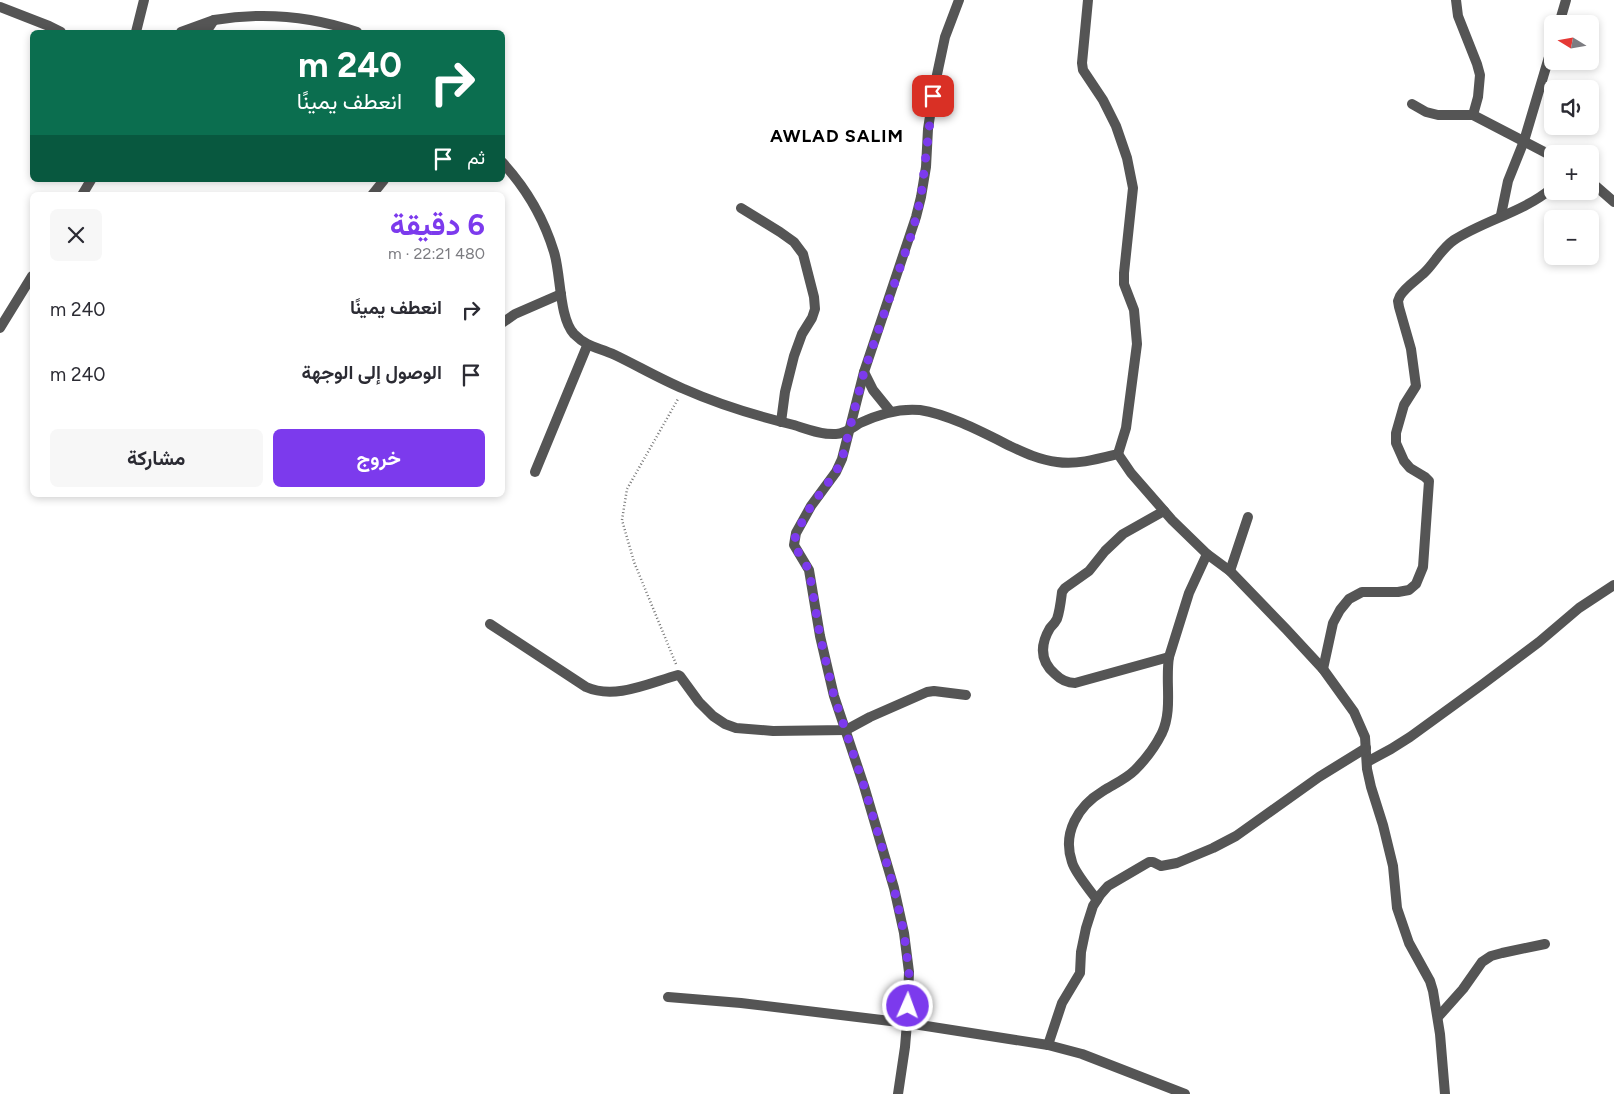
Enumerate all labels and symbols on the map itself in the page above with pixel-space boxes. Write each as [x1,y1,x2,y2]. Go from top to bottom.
north arrow [1544,15,1599,70]
pin [912,75,954,117]
district label: AWLAD SALIM [770,125,904,147]
position arrow [881,979,933,1031]

